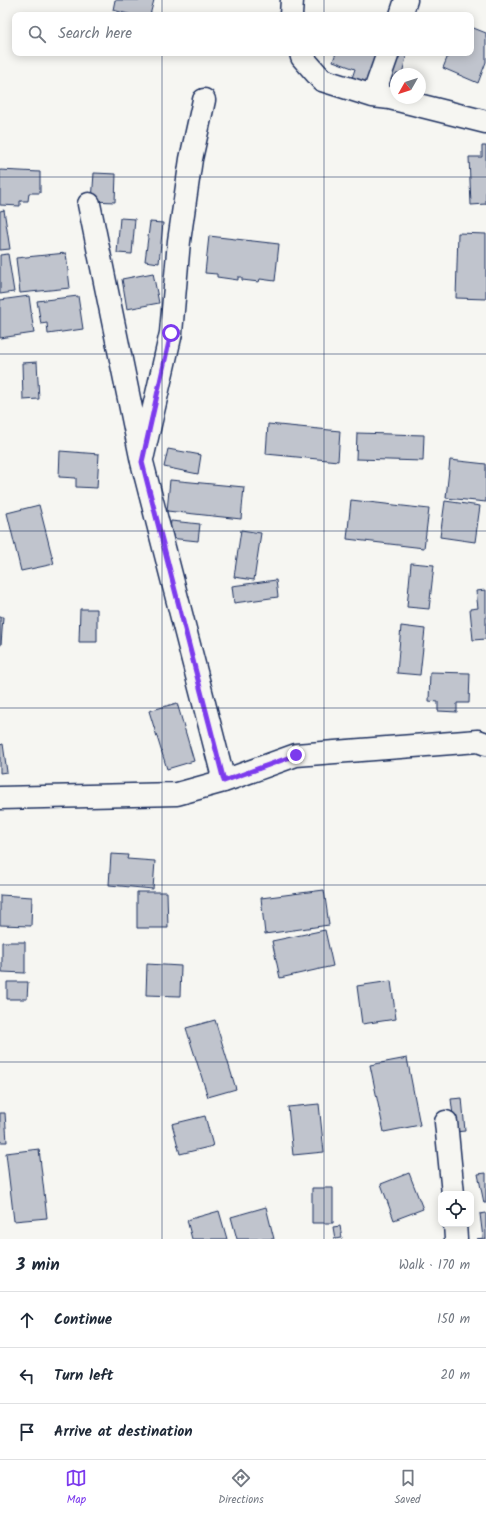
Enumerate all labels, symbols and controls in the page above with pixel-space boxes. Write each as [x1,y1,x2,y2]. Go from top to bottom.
search box [12,12,474,56]
text: Search here [58,22,132,46]
icon: search [26,23,48,45]
north arrow [390,68,426,104]
route start [162,324,180,342]
route end [287,746,305,764]
map controls [438,1191,474,1227]
button: locate [438,1191,474,1227]
text: 3 min [16,1252,60,1279]
text: Walk · 170 m [399,1255,470,1276]
text: Continue [54,1308,112,1332]
icon: ahead [16,1309,38,1331]
text: 150 m [437,1309,470,1330]
text: Turn left [54,1364,114,1388]
icon: left [16,1365,38,1387]
text: 20 m [440,1365,470,1386]
text: Arrive at destination [54,1420,193,1444]
icon: arrive [16,1421,38,1443]
tab: Map [65,1467,87,1509]
tab: Directions [218,1467,264,1509]
tab: Saved [395,1467,421,1509]

